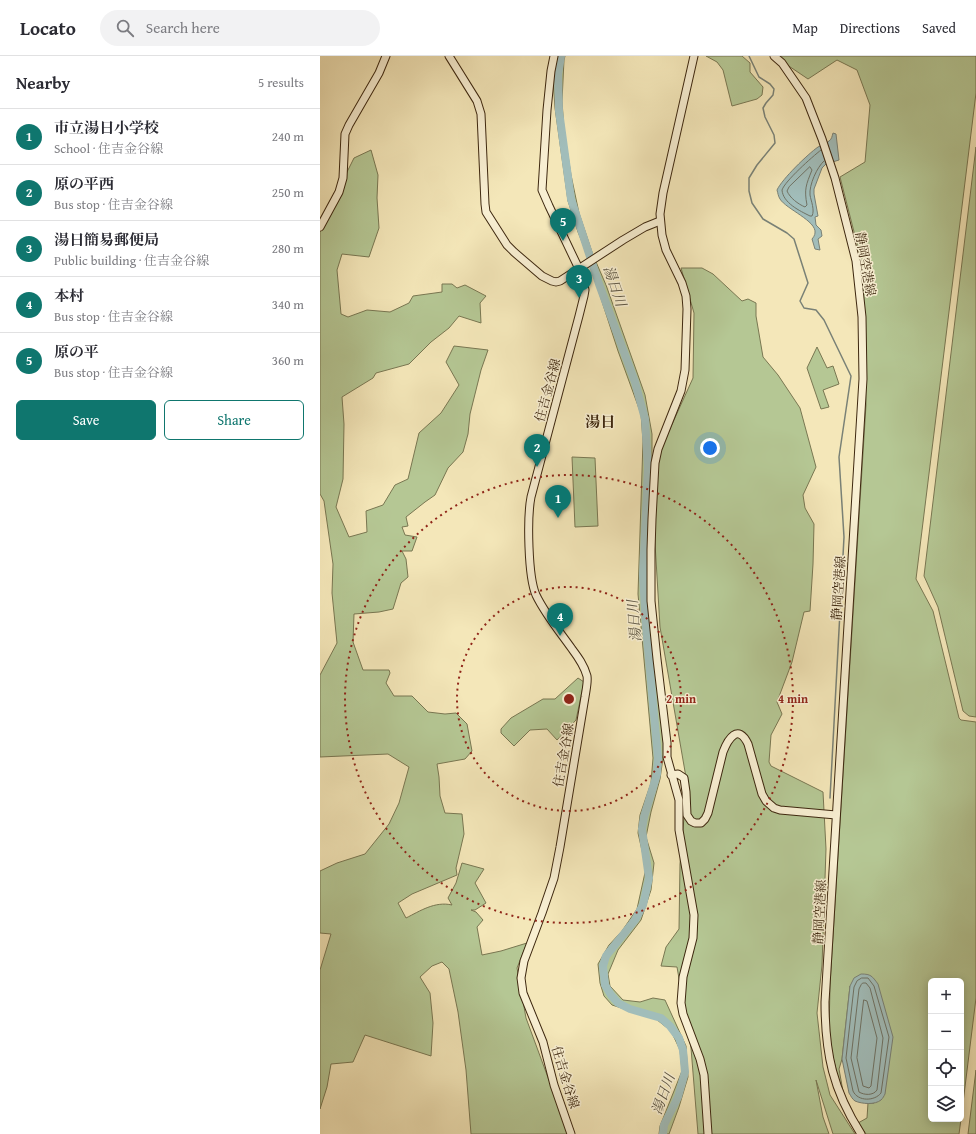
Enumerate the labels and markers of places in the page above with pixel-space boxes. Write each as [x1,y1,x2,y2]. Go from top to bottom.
pin: 5 [550,208,576,241]
pin: 3 [566,265,592,298]
pin: 2 [524,434,550,467]
pin: 1 [545,485,571,518]
pin: 4 [547,603,573,636]
centre of rings [562,692,576,706]

